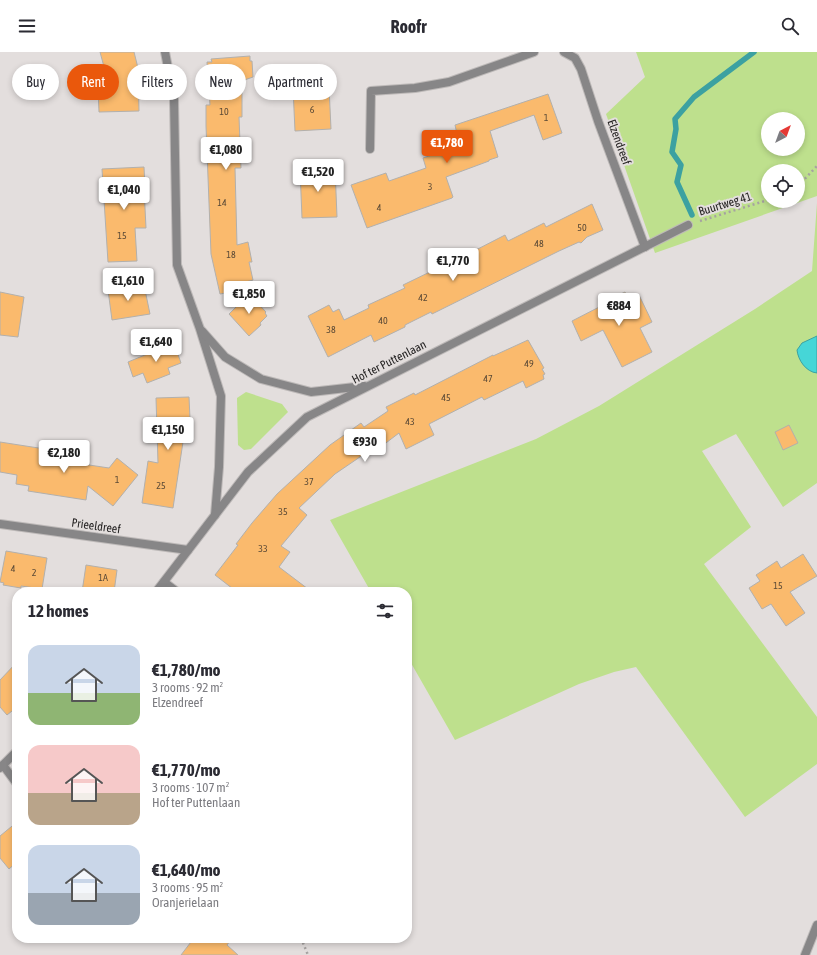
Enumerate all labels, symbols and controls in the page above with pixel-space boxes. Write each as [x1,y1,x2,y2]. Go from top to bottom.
icon: menu [16,15,38,37]
icon: search [779,15,801,37]
text: Roofr [390,16,427,37]
chip: Buy [12,64,59,100]
chip: Rent [67,64,119,100]
chip: Filters [127,64,187,100]
chip: New [195,64,246,100]
chip: Apartment [254,64,337,100]
house number: 6 [310,104,315,115]
house number: 10 [219,106,229,117]
house number: 1 [544,112,549,123]
north arrow [761,112,805,156]
map controls [761,112,805,208]
street label: Elzendreef [604,117,634,167]
pin: €1,780 [414,130,480,164]
text: €1,780 [431,135,463,150]
pin: €1,080 [193,137,259,171]
text: €1,080 [210,142,242,157]
pin: €1,520 [285,159,351,193]
text: €1,520 [302,164,334,179]
button: locate [761,164,805,208]
pin: €1,040 [91,177,157,211]
house number: 3 [428,181,433,192]
text: €1,040 [108,182,140,197]
street label: Buurtweg 41 [697,189,754,219]
house number: 14 [217,197,227,208]
house number: 4 [377,202,382,213]
house number: 50 [577,222,587,233]
house number: 15 [117,230,127,241]
house number: 48 [534,238,544,249]
pin: €1,770 [420,248,486,282]
house number: 18 [226,249,236,260]
text: €1,770 [437,253,469,268]
pin: €1,610 [95,268,161,302]
text: €1,610 [112,273,144,288]
pin: €1,850 [216,281,282,315]
text: €1,850 [233,286,265,301]
house number: 42 [418,292,428,303]
pin: €884 [595,293,643,327]
text: €884 [607,298,631,313]
house number: 40 [378,315,388,326]
house number: 38 [326,324,336,335]
pin: €1,640 [123,329,189,363]
text: €1,640 [140,334,172,349]
street label: Hof ter Puttenlaan [350,337,428,387]
house number: 49 [524,358,534,369]
house number: 47 [483,373,493,384]
house number: 45 [441,392,451,403]
house number: 43 [405,416,415,427]
pin: €1,150 [135,417,201,451]
text: €1,150 [152,422,184,437]
pin: €930 [341,429,389,463]
text: €930 [353,434,377,449]
pin: €2,180 [31,440,97,474]
text: €2,180 [48,445,80,460]
house number: 1 [115,474,120,485]
house number: 37 [304,476,314,487]
house number: 25 [156,480,166,491]
house number: 35 [278,506,288,517]
street label: Prieeldreef [71,516,122,536]
house number: 33 [258,543,268,554]
house number: 4 [11,563,16,574]
house number: 2 [32,567,37,578]
house number: 1A [98,572,108,583]
house number: 15 [773,580,783,591]
icon: filters [374,600,396,622]
text: 12 homes [28,601,89,621]
text: €1,780/mo [152,660,221,680]
icon: home [60,661,108,709]
text: 3 rooms · 92 m² [152,680,223,695]
text: Elzendreef [152,695,203,710]
text: €1,770/mo [152,760,221,780]
icon: home [60,761,108,809]
text: 3 rooms · 107 m² [152,780,229,795]
text: Hof ter Puttenlaan [152,795,240,810]
text: €1,640/mo [152,860,221,880]
icon: home [60,861,108,909]
text: 3 rooms · 95 m² [152,880,223,895]
text: Oranjerielaan [152,895,219,910]

